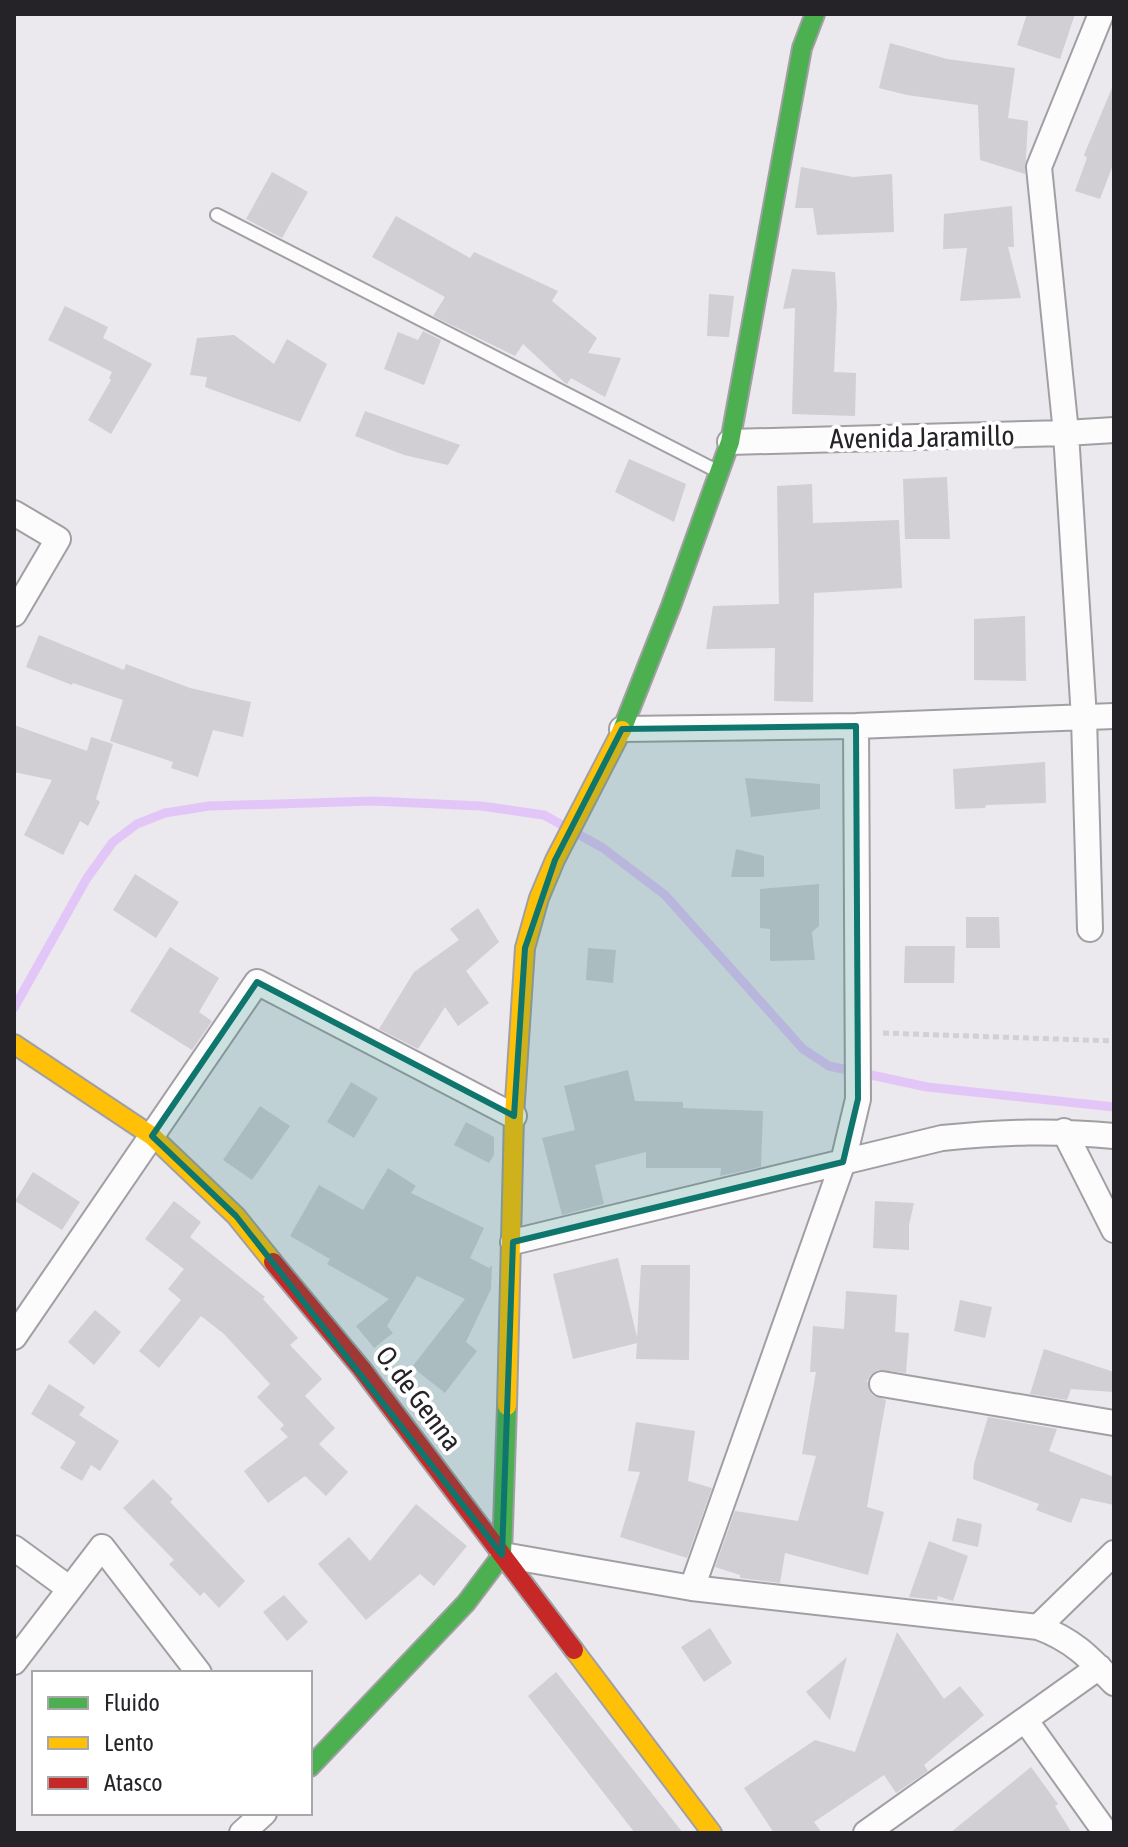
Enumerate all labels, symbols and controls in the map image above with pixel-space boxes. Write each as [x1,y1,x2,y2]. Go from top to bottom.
street label: Avenida Jaramillo [829,419,1015,455]
street label: O. de Genna [369,1340,469,1456]
legend [32,1671,312,1815]
text: Fluido [104,1689,160,1716]
text: Lento [104,1729,154,1756]
text: Atasco [104,1769,162,1796]

